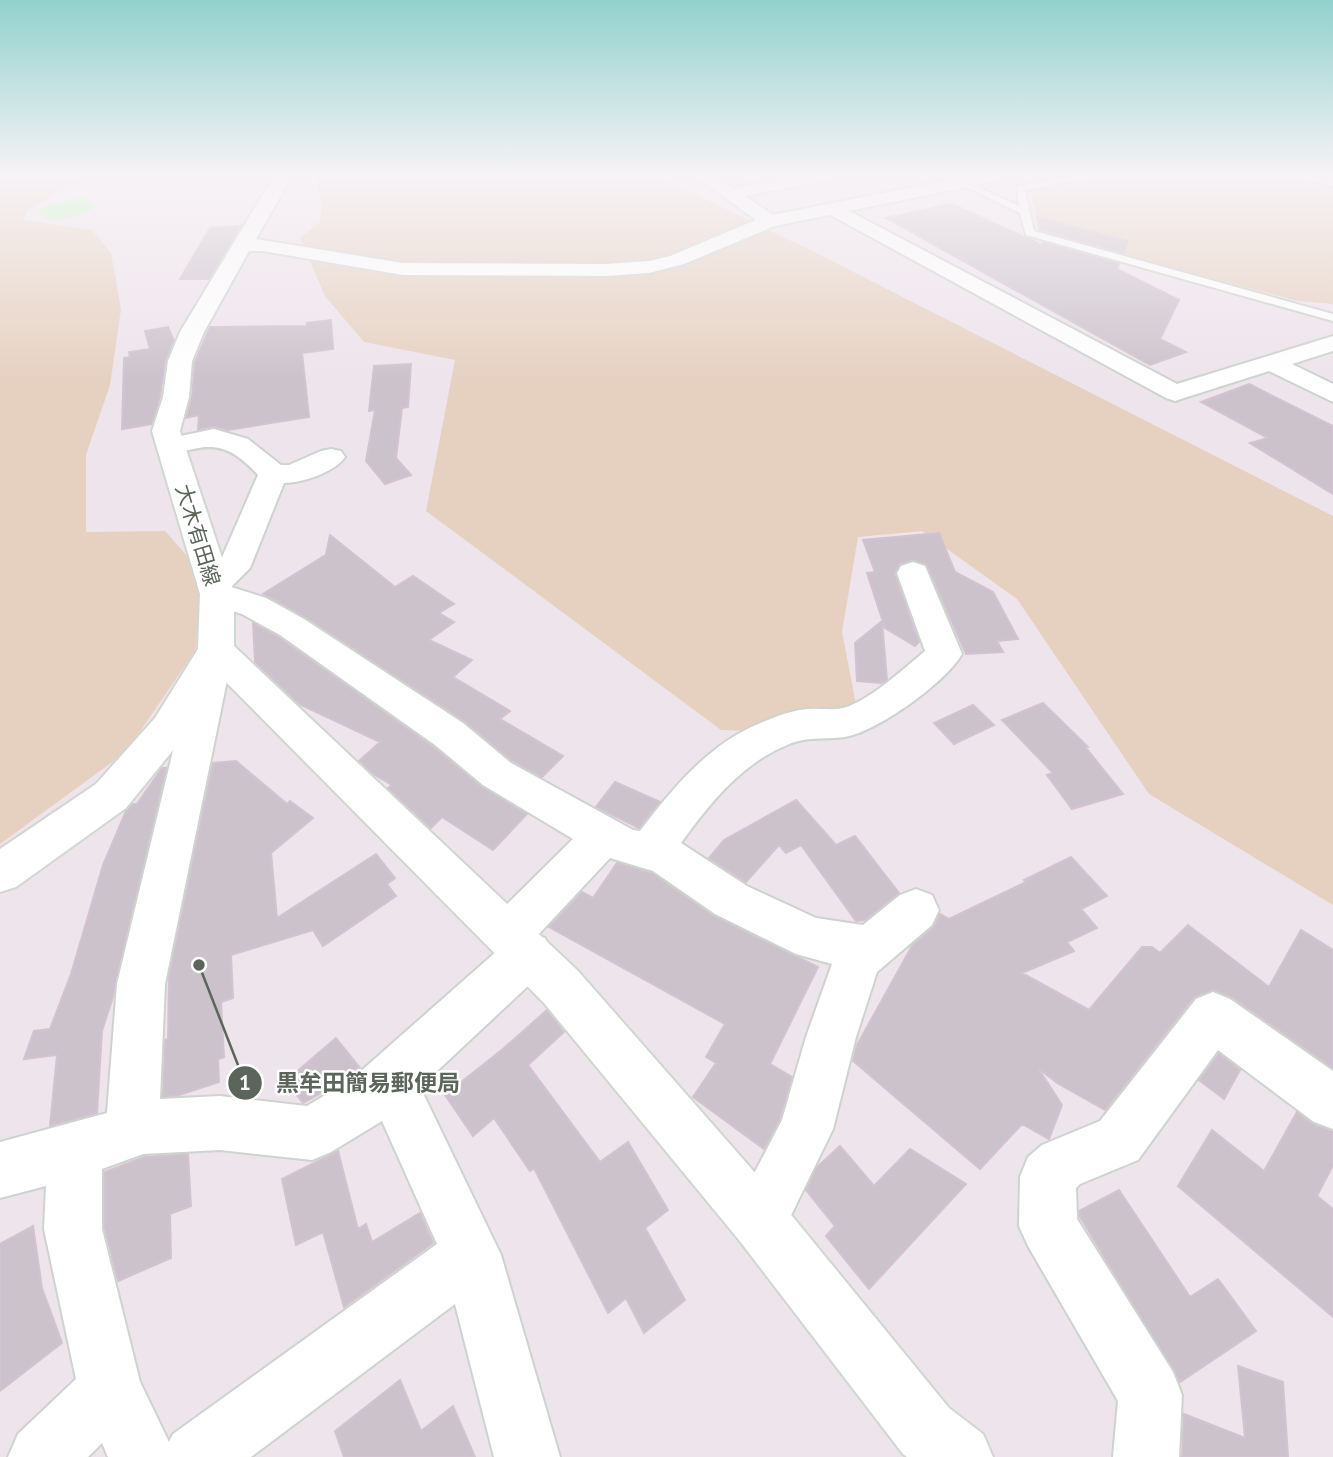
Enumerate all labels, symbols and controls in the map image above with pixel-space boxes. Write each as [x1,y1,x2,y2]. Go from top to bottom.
street label: 大木有田線 [170,481,226,589]
callout: 黒牟田簡易郵便局 [227,1061,474,1105]
text: 黒牟田簡易郵便局 [276,1068,460,1097]
text: 1 [239,1069,251,1096]

